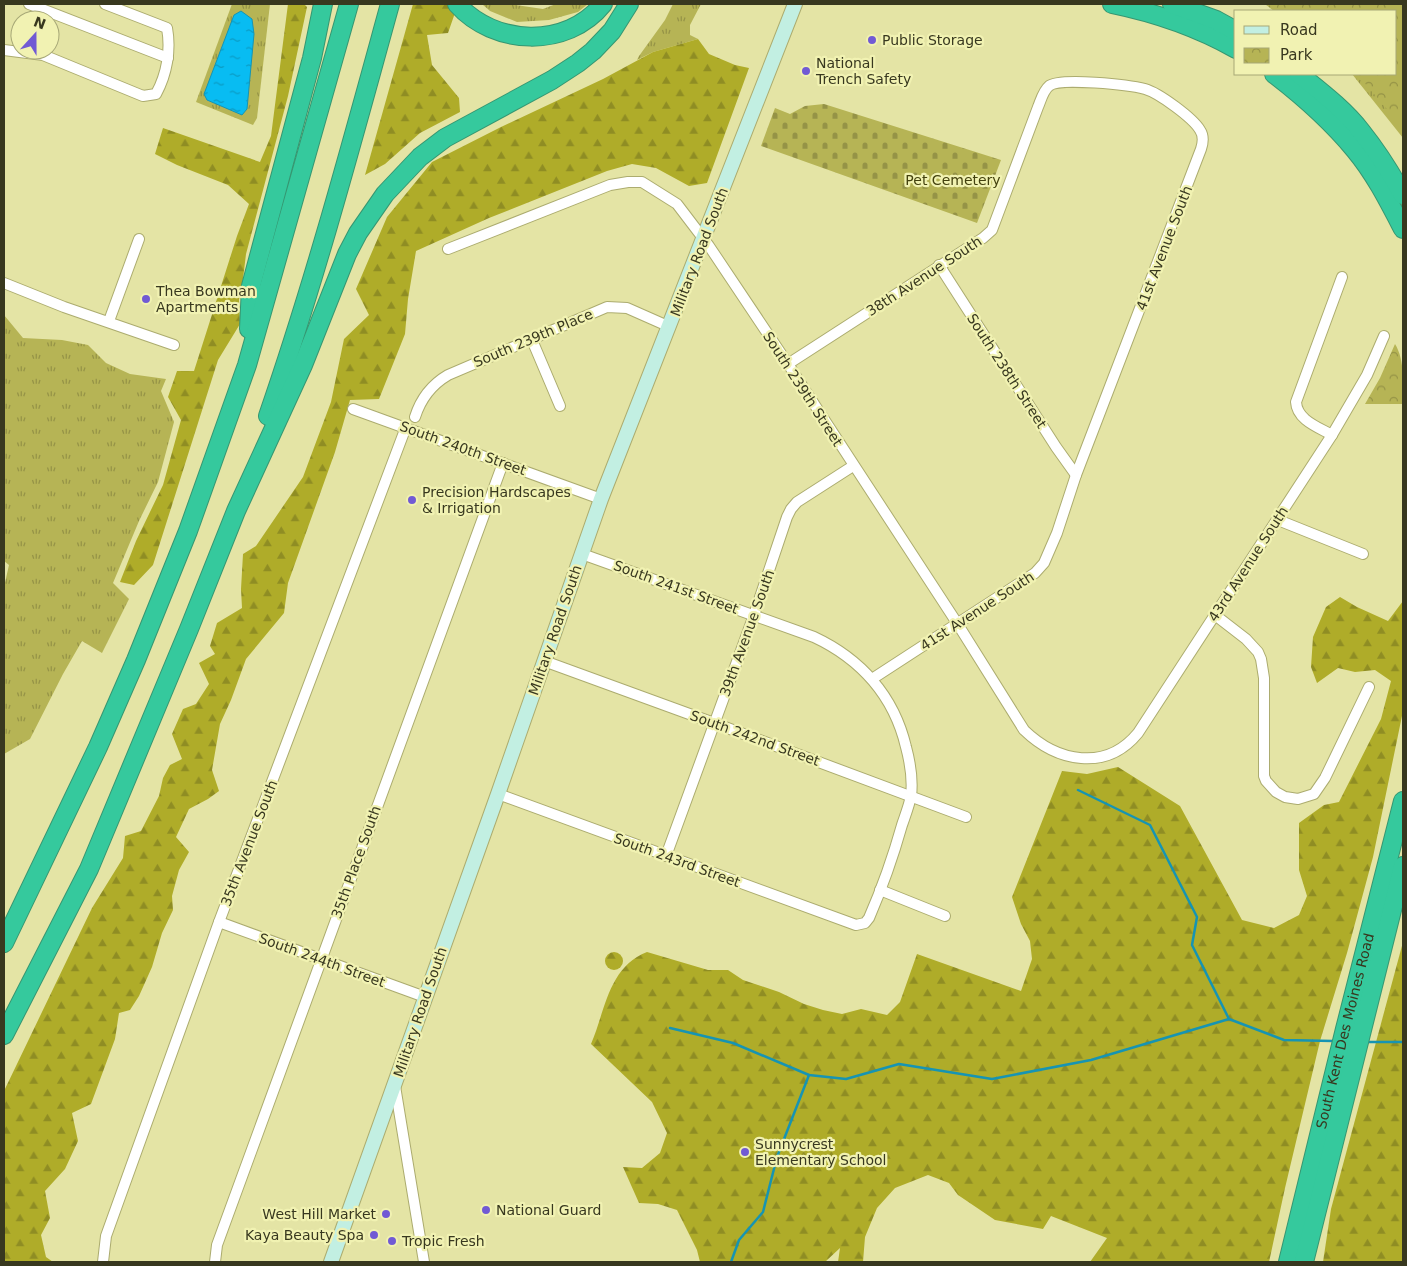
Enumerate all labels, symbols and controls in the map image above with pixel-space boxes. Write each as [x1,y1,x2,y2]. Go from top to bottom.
north arrow [10,10,60,60]
legend [1234,10,1397,75]
text: N [31,13,48,32]
text: Road [1280,21,1318,39]
place label: Public Storage [882,32,983,48]
marker: Public Storage [866,34,878,46]
text: Park [1280,46,1313,64]
place label: National Trench Safety [815,55,911,87]
marker: National Trench Safety [800,65,812,77]
park label: Pet Cemetery [905,172,1001,188]
street label: 41st Avenue South [1133,183,1195,313]
street label: Military Road South [667,185,731,319]
street label: 38th Avenue South [864,233,984,319]
place label: Thea Bowman Apartments [155,283,256,315]
marker: Thea Bowman Apartments [140,293,152,305]
street label: South 239th Place [471,306,595,370]
street label: South 238th Street [964,311,1050,432]
street label: South 239th Street [760,329,846,450]
street label: South 240th Street [398,418,529,478]
place label: Precision Hardscapes & Irrigation [422,484,571,516]
marker: Precision Hardscapes & Irrigation [406,494,418,506]
street label: 43rd Avenue South [1205,504,1291,624]
street label: South 241st Street [611,557,741,617]
street label: Military Road South [525,563,585,697]
street label: 39th Avenue South [717,567,777,699]
street label: 41st Avenue South [917,568,1037,654]
street label: South 242nd Street [688,707,822,769]
street label: 35th Avenue South [218,778,280,908]
street label: 35th Place South [328,803,384,921]
street label: South 243rd Street [612,830,743,890]
street label: South 244th Street [257,930,388,990]
street label: South Kent Des Moines Road [1313,931,1377,1130]
street label: Military Road South [390,945,450,1079]
place label: Sunnycrest Elementary School [755,1136,887,1168]
marker: Sunnycrest Elementary School [739,1146,751,1158]
place label: National Guard [496,1202,602,1218]
marker: National Guard [480,1204,492,1216]
place label: West Hill Market [262,1206,377,1222]
marker: West Hill Market [380,1208,392,1220]
place label: Kaya Beauty Spa [245,1227,364,1243]
marker: Kaya Beauty Spa [368,1229,380,1241]
place label: Tropic Fresh [401,1233,485,1249]
marker: Tropic Fresh [386,1235,398,1247]

